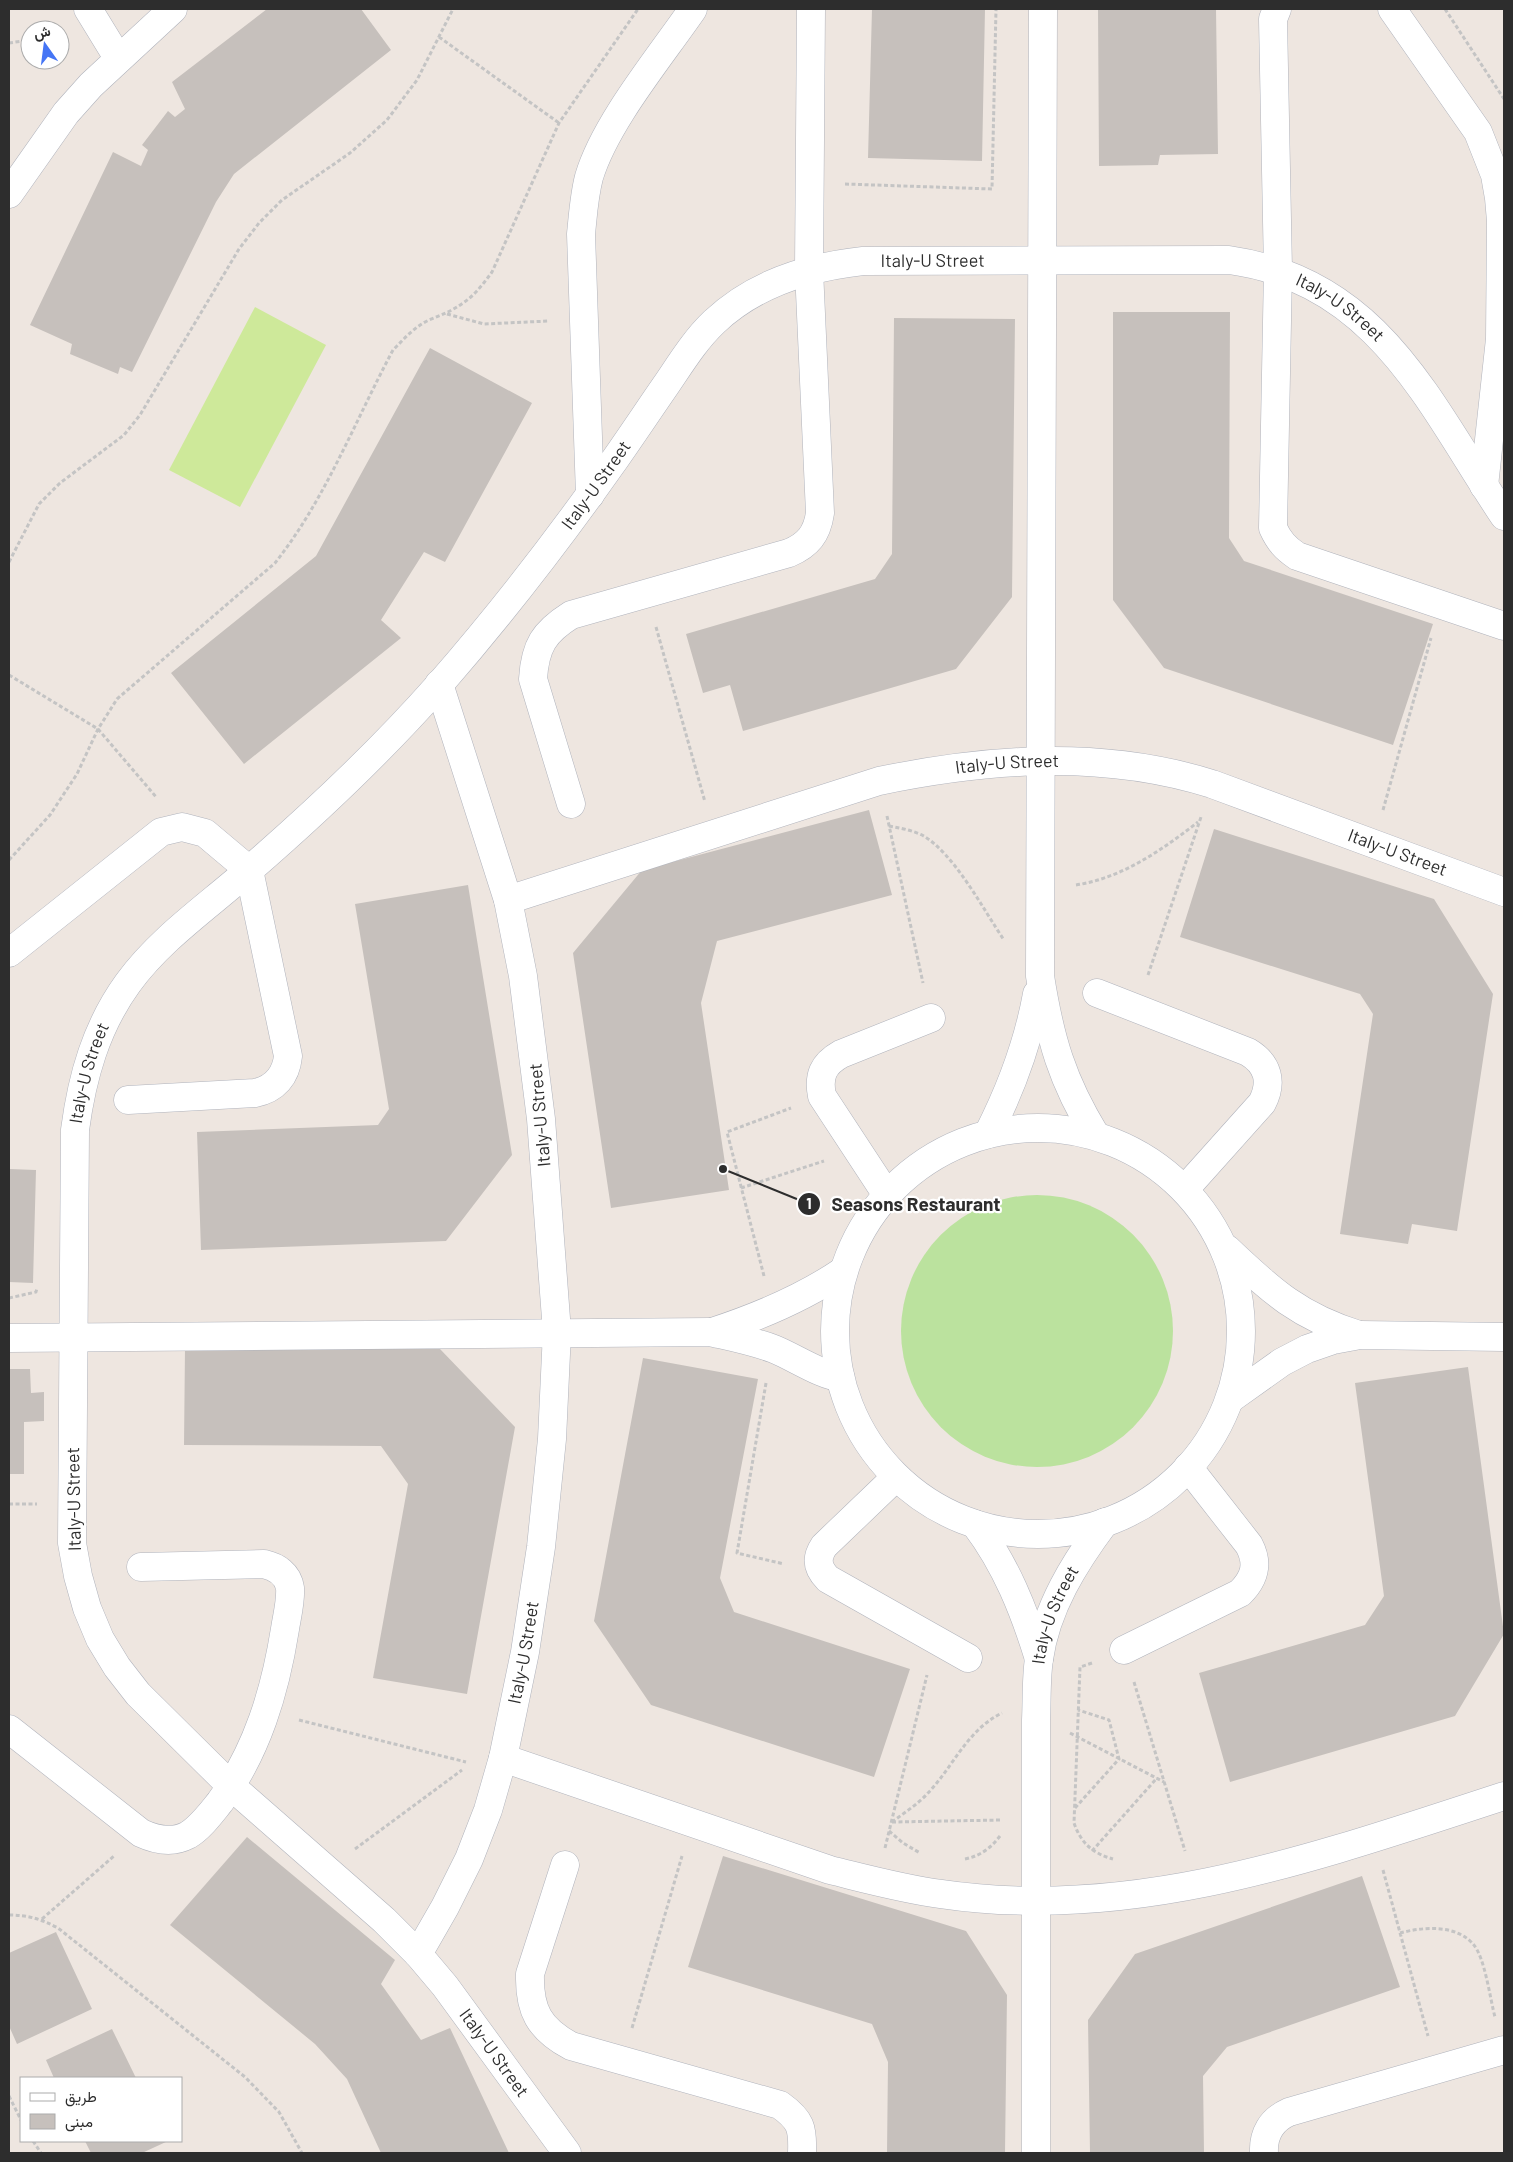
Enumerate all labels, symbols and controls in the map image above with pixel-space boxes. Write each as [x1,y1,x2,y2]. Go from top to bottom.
north arrow [20,20,70,70]
text: ش [32,22,52,43]
street label: Italy-U Street [881,249,985,271]
street label: Italy-U Street [1293,268,1390,346]
street label: Italy-U Street [556,436,635,533]
street label: Italy-U Street [954,749,1059,778]
street label: Italy-U Street [1345,823,1450,880]
street label: Italy-U Street [64,1019,113,1125]
street label: Italy-U Street [524,1062,554,1168]
callout: Seasons Restaurant [797,1187,1011,1221]
text: Seasons Restaurant [831,1192,1001,1215]
text: 1 [806,1194,812,1212]
street label: Italy-U Street [61,1447,85,1551]
street label: Italy-U Street [1026,1561,1083,1665]
street label: Italy-U Street [503,1600,543,1706]
street label: Italy-U Street [455,2004,534,2101]
legend [20,2077,182,2142]
text: طريق [65,2087,97,2107]
text: مبنى [65,2112,93,2132]

